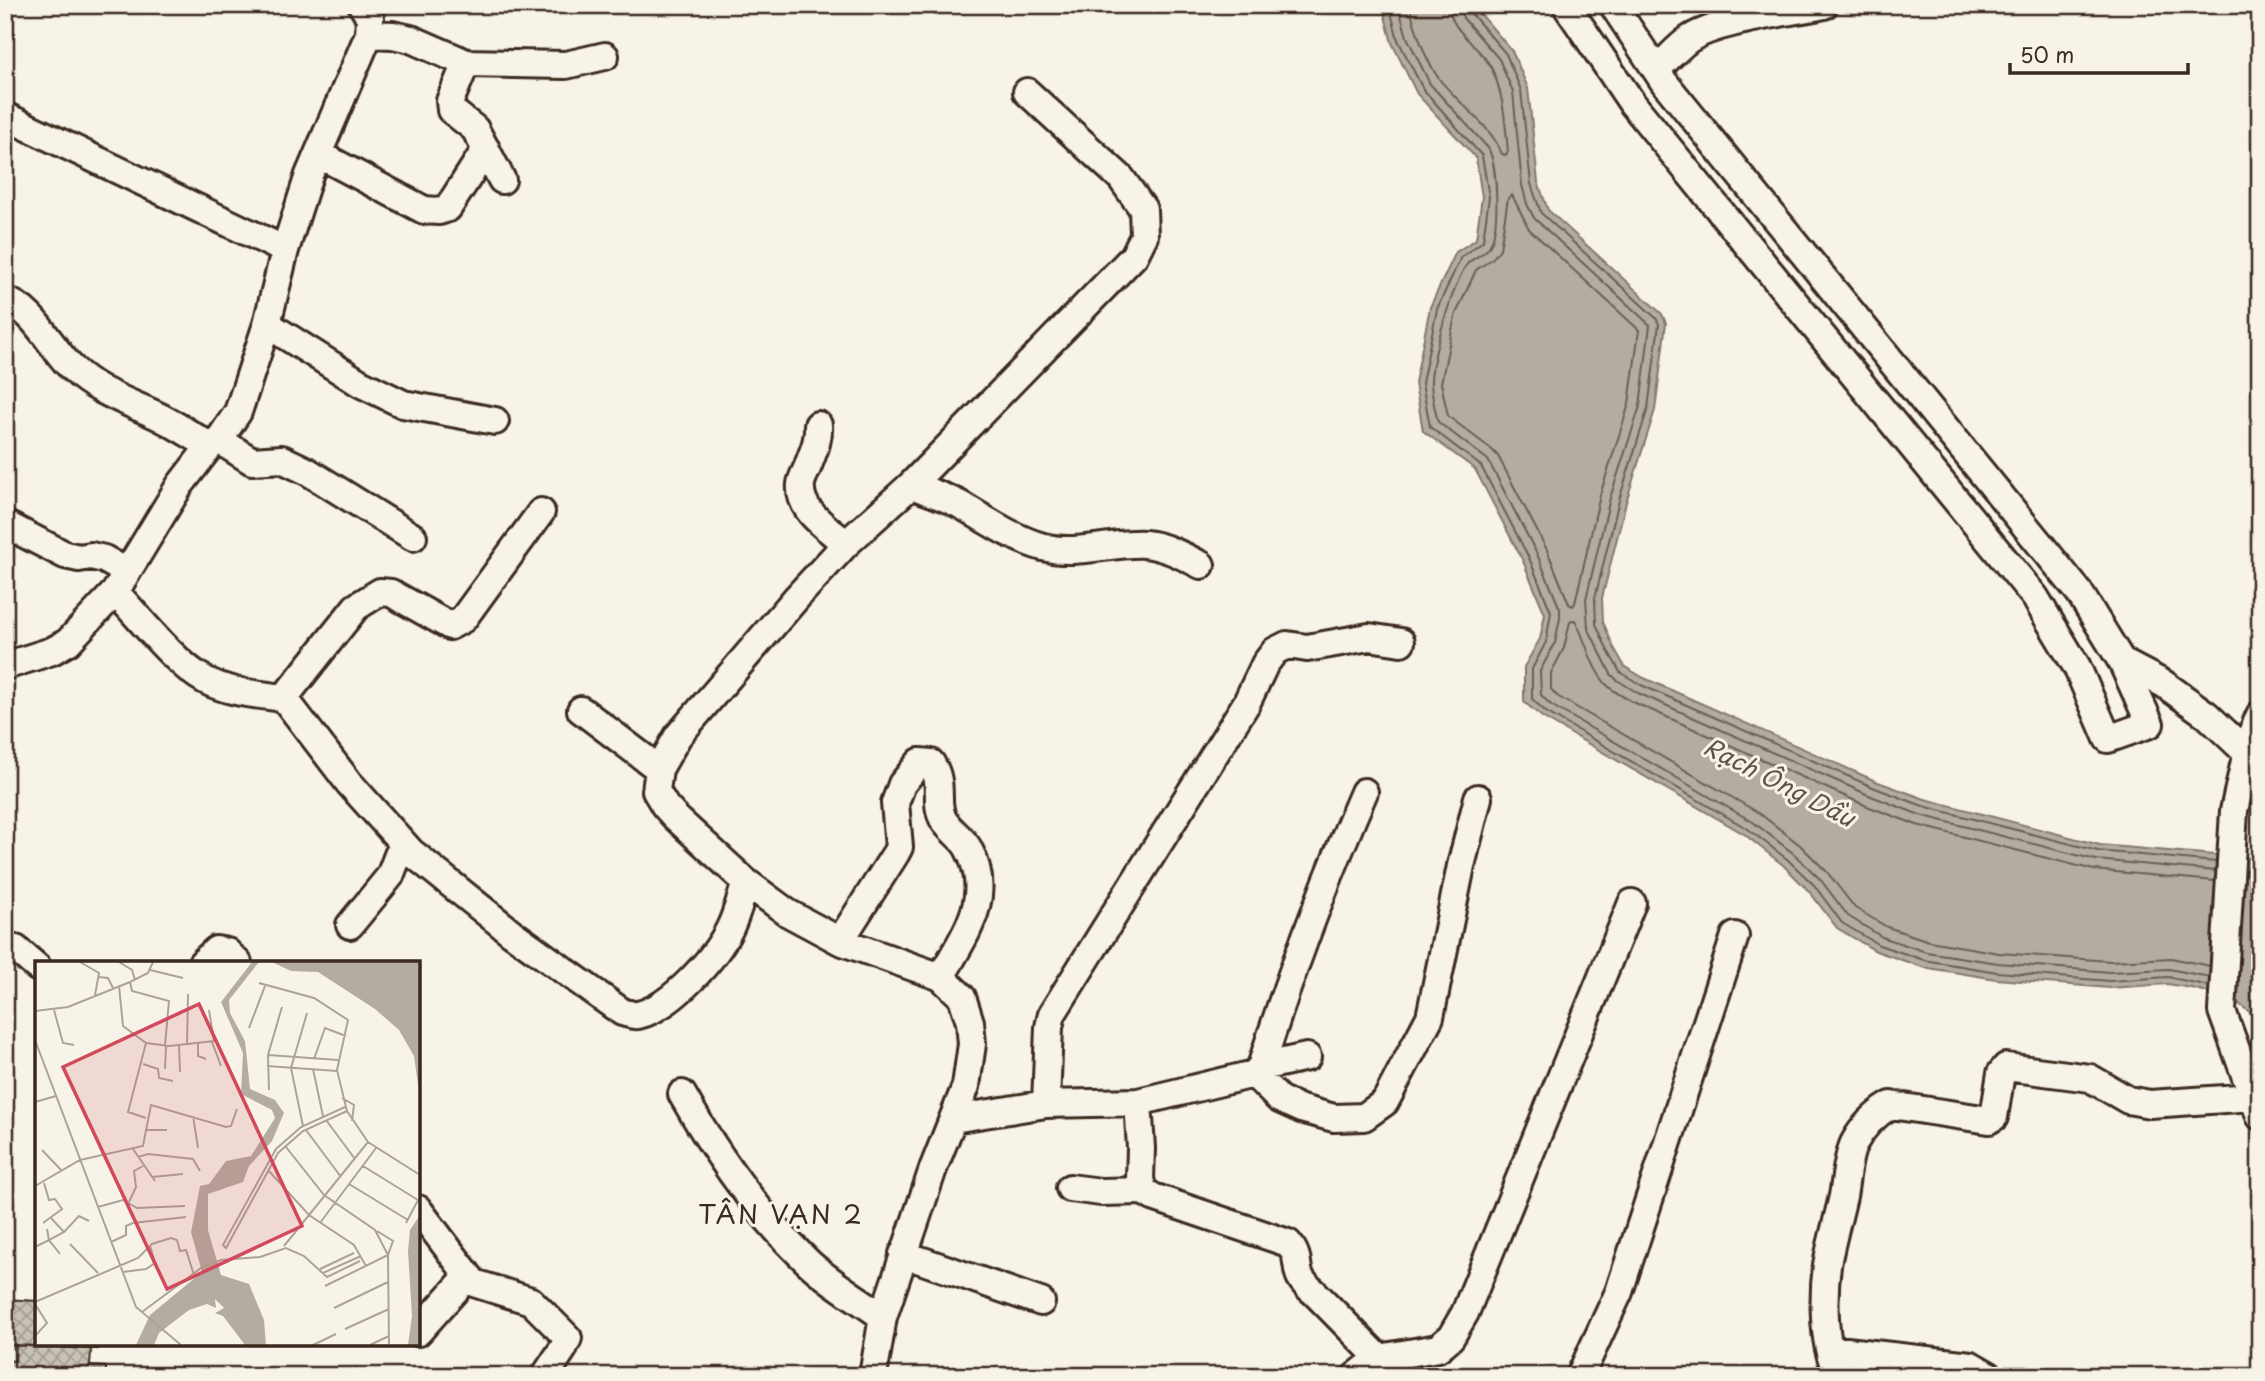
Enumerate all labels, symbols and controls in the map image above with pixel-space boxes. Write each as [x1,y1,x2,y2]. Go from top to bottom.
scale bar [2010,32,2188,76]
text: 50 m [2020,38,2074,70]
water label: Rạch Ông Dầu [1698,728,1864,836]
inset map [35,961,420,1346]
district label: TÂN VẠN 2 [698,1194,864,1233]

